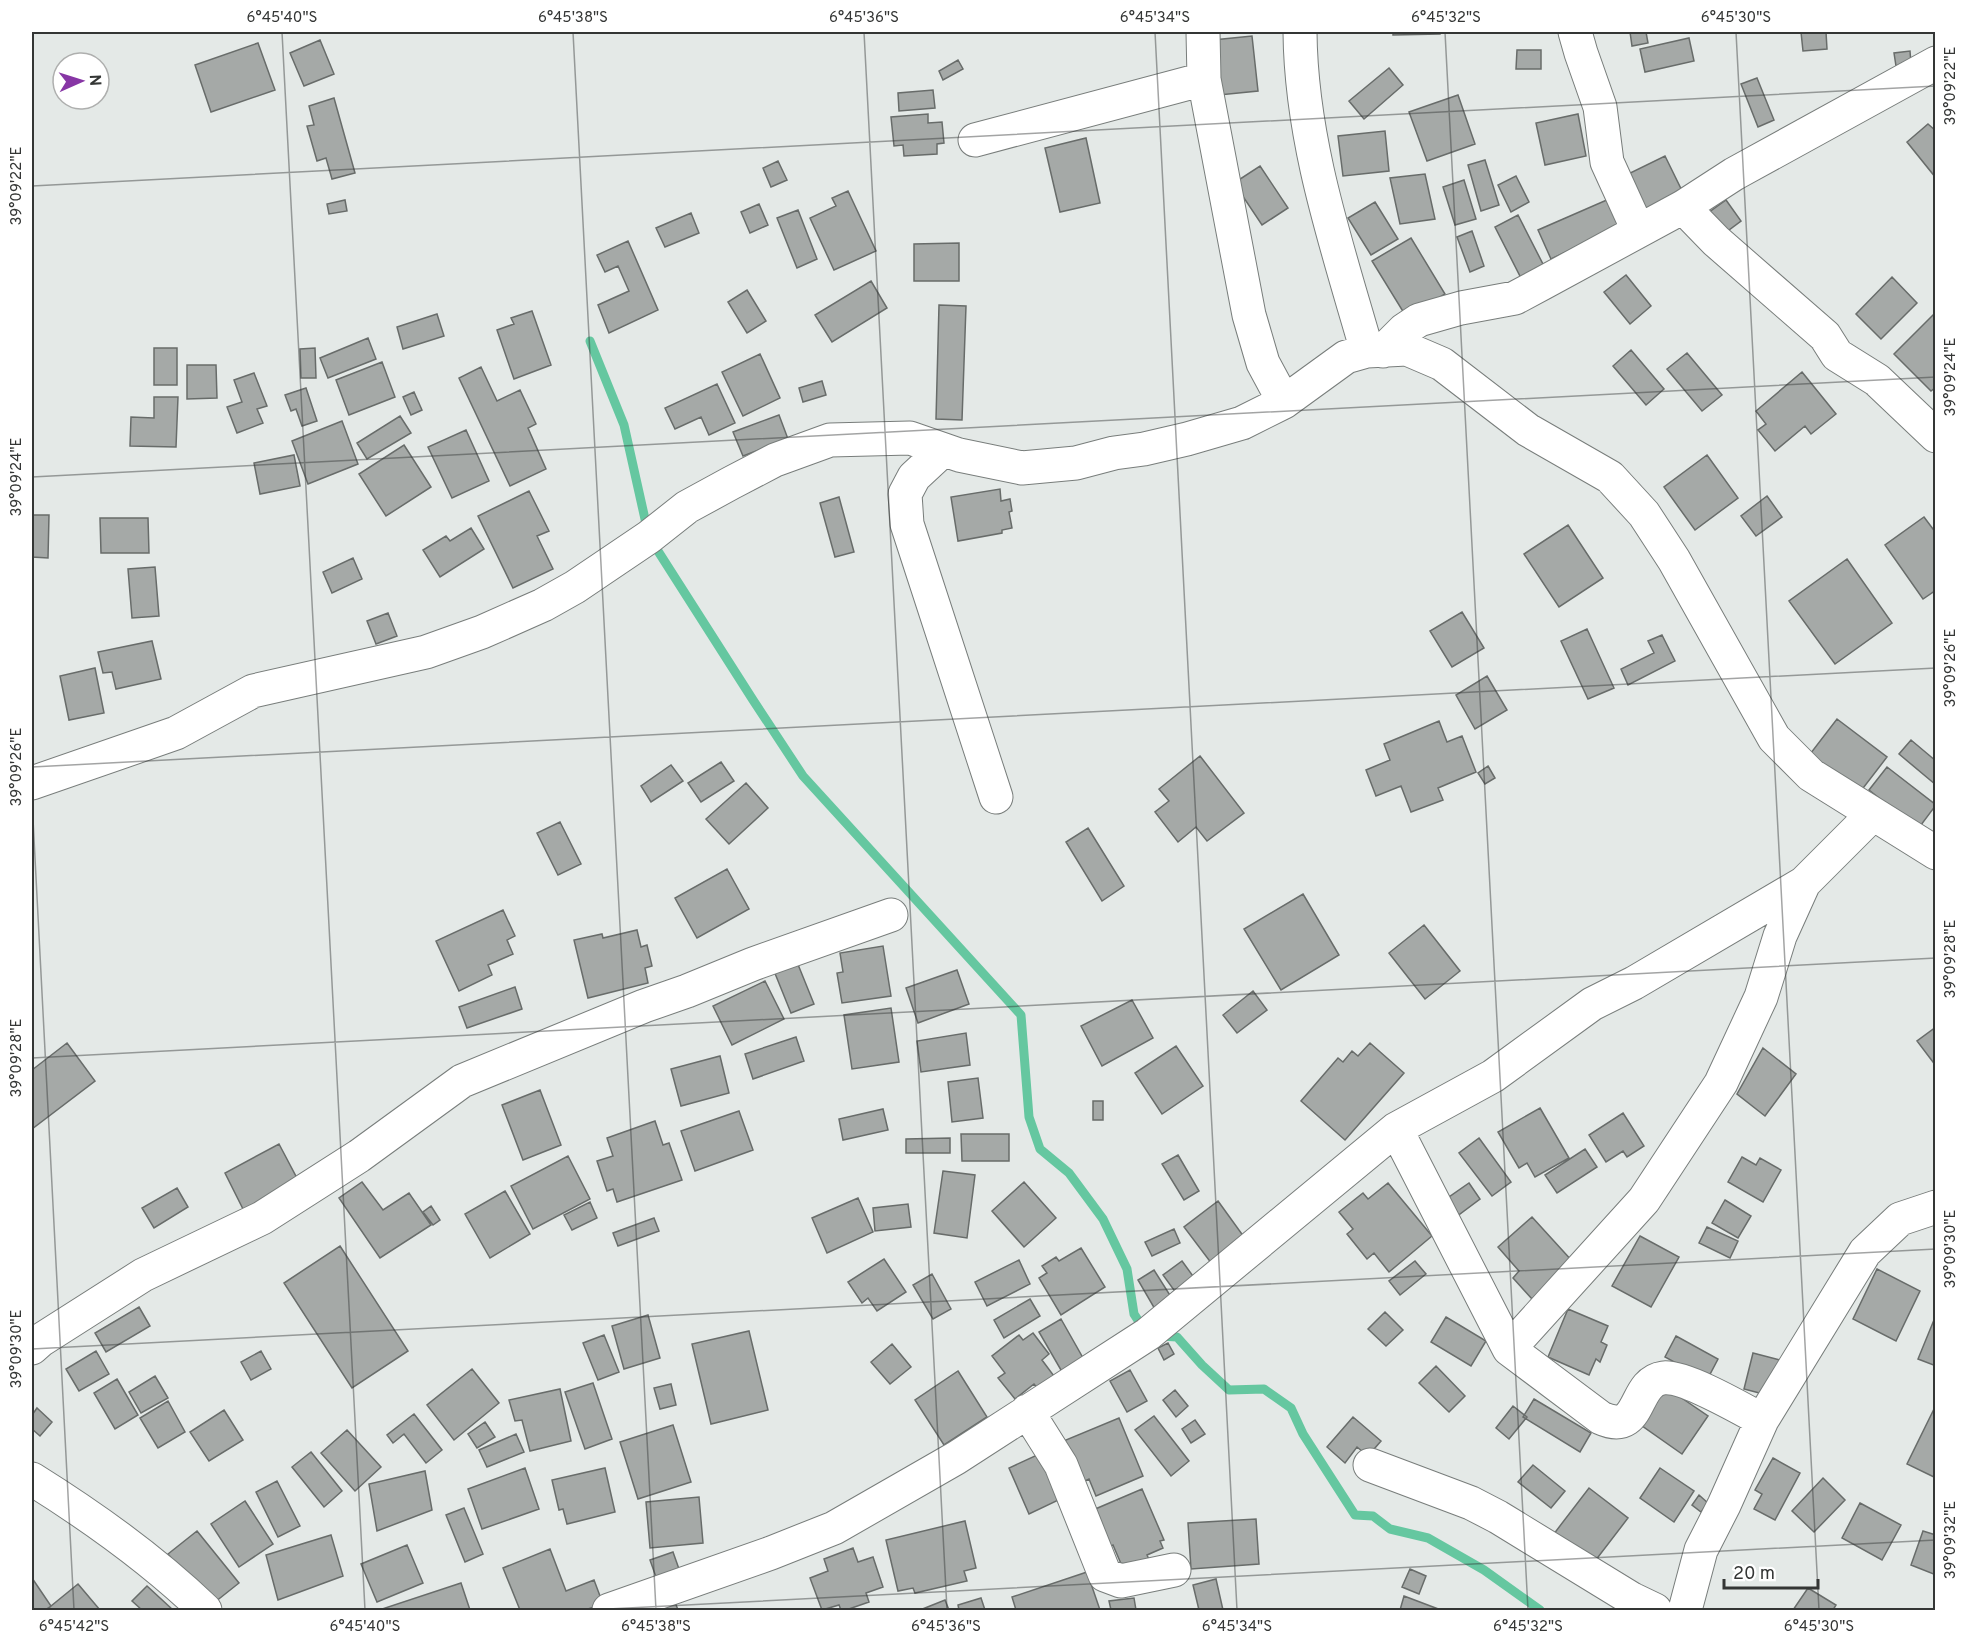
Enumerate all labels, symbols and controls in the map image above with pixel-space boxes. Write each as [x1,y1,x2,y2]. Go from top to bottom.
text: 6°45'40"S [247,9,317,28]
text: 6°45'38"S [538,9,608,28]
text: 6°45'36"S [829,9,899,28]
text: 6°45'34"S [1120,9,1190,28]
text: 6°45'32"S [1411,9,1481,28]
text: 6°45'30"S [1701,9,1771,28]
text: 39°09'22"E [1942,46,1961,126]
north arrow [51,51,111,111]
text: N [84,74,104,87]
text: 39°09'22"E [8,146,27,226]
text: 39°09'24"E [1942,337,1961,417]
text: 39°09'24"E [8,437,27,517]
text: 39°09'26"E [1942,629,1961,707]
text: 39°09'26"E [8,728,27,806]
text: 39°09'28"E [1942,919,1961,999]
text: 39°09'28"E [8,1018,27,1098]
text: 39°09'30"E [1942,1209,1961,1289]
text: 39°09'30"E [8,1309,27,1389]
text: 39°09'32"E [1942,1501,1961,1579]
scale bar [1724,1552,1818,1590]
text: 20 m [1733,1563,1775,1586]
text: 6°45'42"S [39,1618,109,1637]
text: 6°45'40"S [330,1618,400,1637]
text: 6°45'38"S [621,1618,691,1637]
text: 6°45'36"S [911,1618,981,1637]
text: 6°45'34"S [1202,1618,1272,1637]
text: 6°45'32"S [1493,1618,1563,1637]
text: 6°45'30"S [1784,1618,1854,1637]

